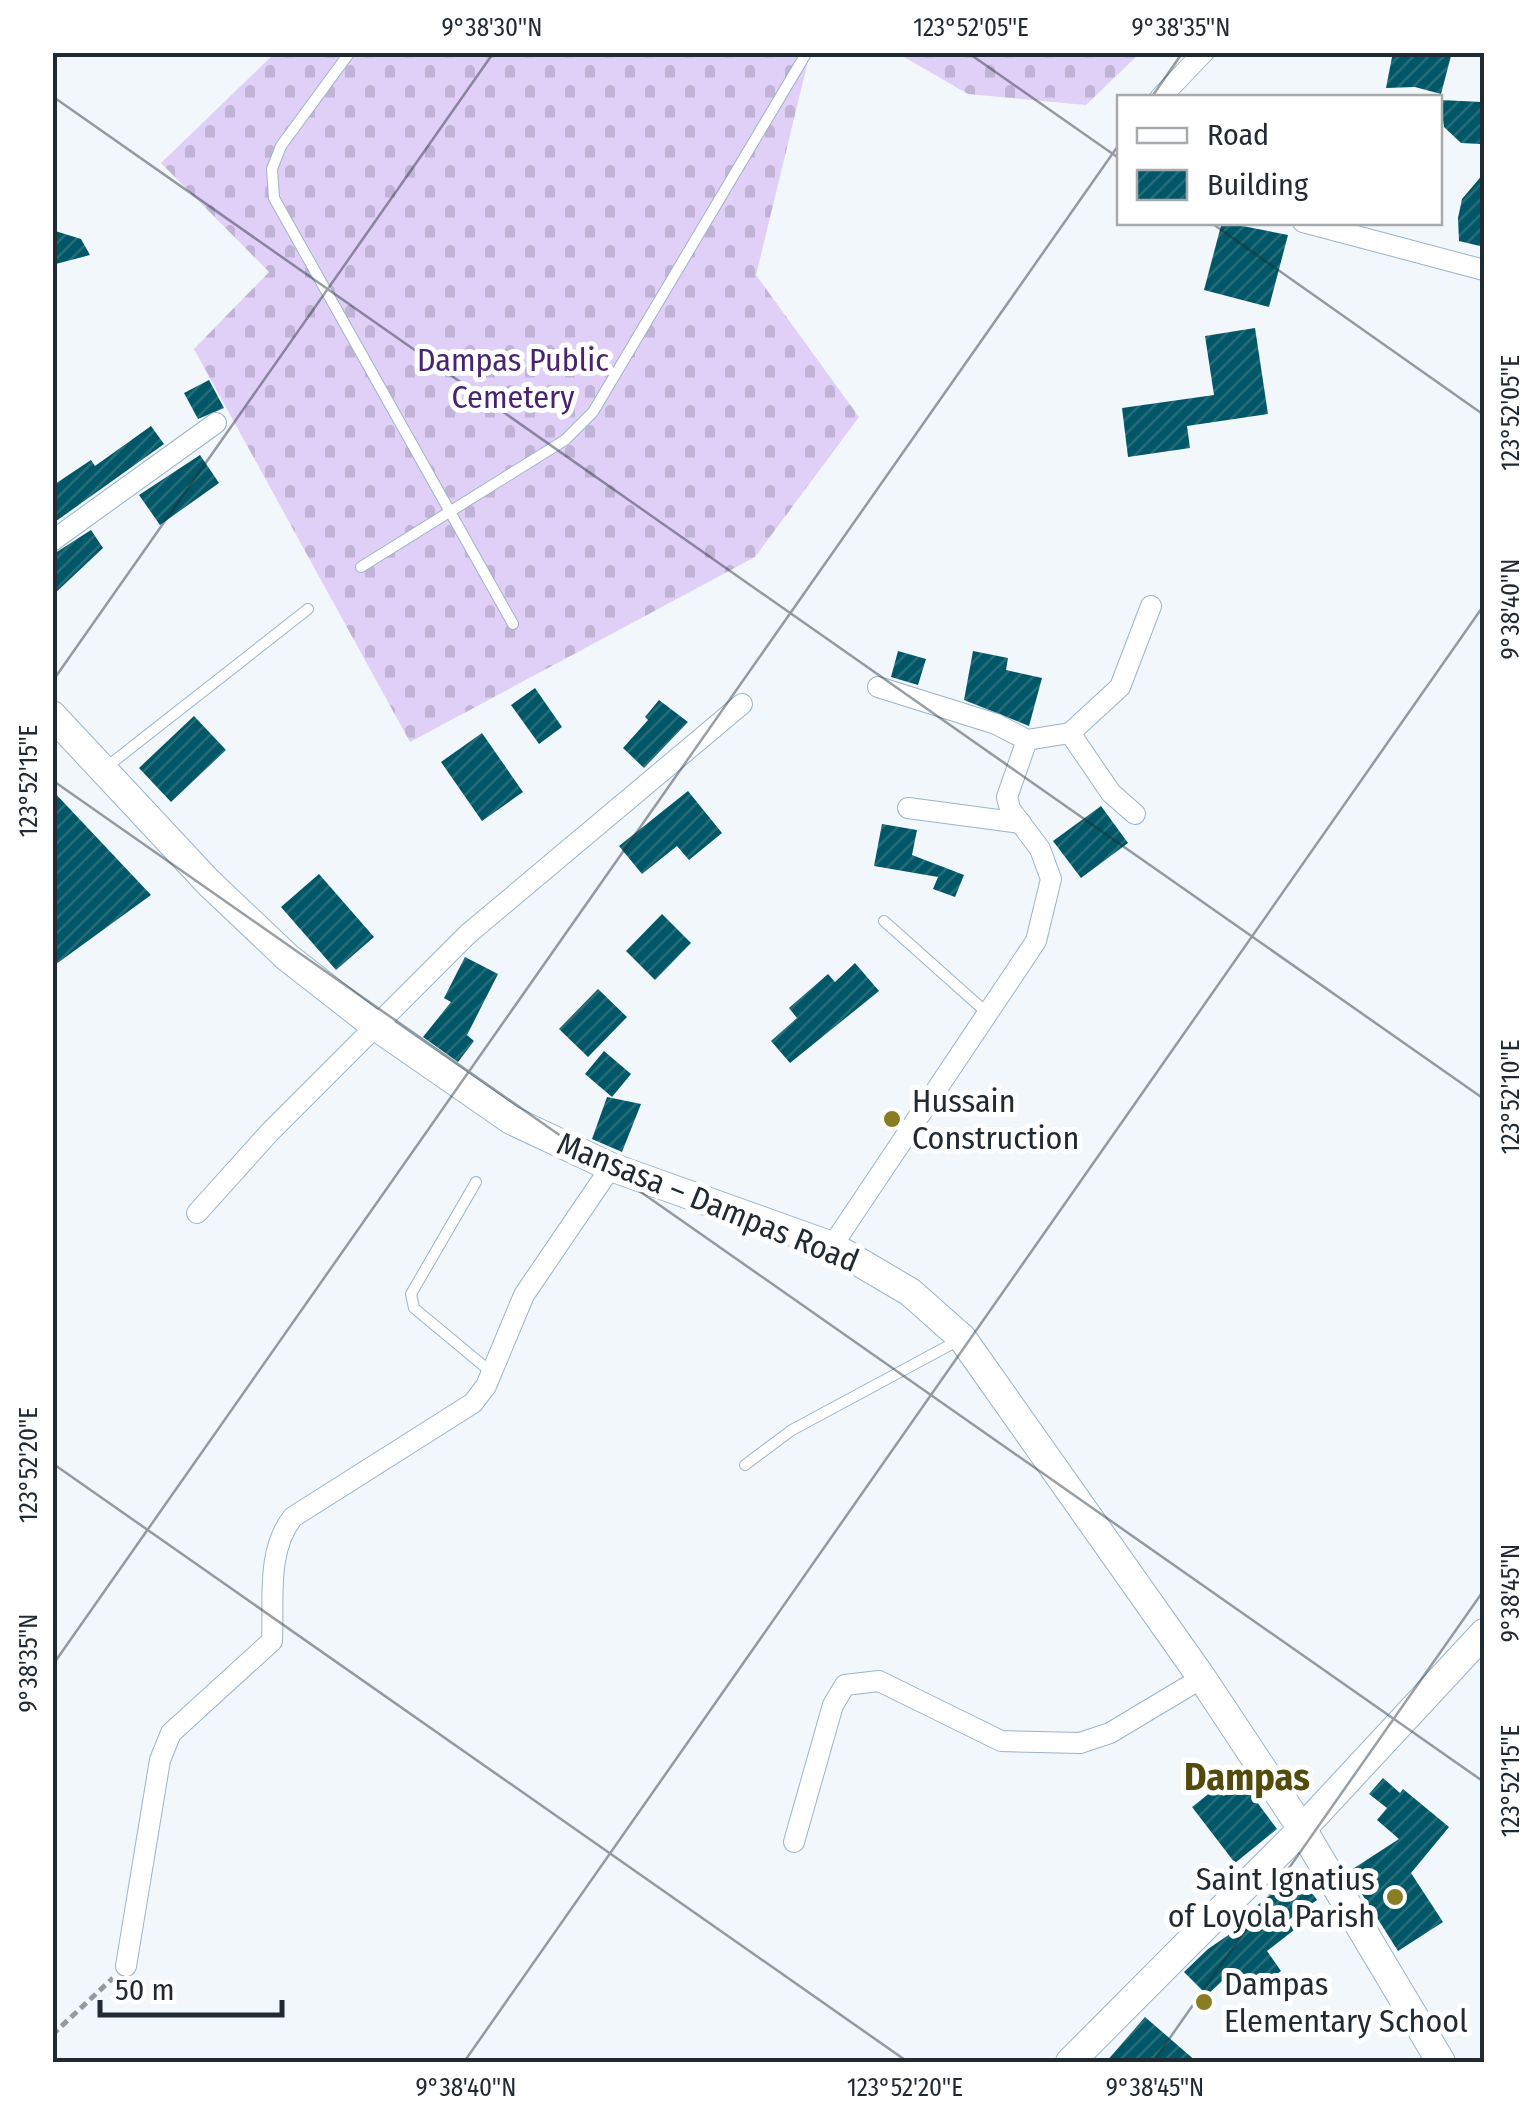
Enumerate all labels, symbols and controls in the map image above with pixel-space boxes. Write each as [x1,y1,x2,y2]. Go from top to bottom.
text: 9°38'30"N [441,13,543,43]
text: 123°52'05"E [913,13,1029,43]
text: 9°38'35"N [1132,13,1230,43]
legend [1117,95,1442,225]
text: Road [1207,117,1269,153]
text: Building [1207,167,1309,203]
park label: Dampas Public Cemetery [417,341,609,416]
text: 123°52'05"E [1496,355,1526,471]
text: 9°38'40"N [1496,559,1526,659]
text: 123°52'15"E [14,725,44,837]
text: 123°52'10"E [1496,1040,1526,1154]
place label: Hussain Construction [912,1082,1079,1157]
marker: Hussain Construction [881,1108,903,1130]
street label: Mansasa – Dampas Road [552,1124,864,1280]
text: 123°52'20"E [14,1407,44,1523]
text: 9°38'45"N [1496,1544,1526,1642]
text: 9°38'35"N [14,1614,44,1712]
text: 123°52'15"E [1496,1725,1526,1837]
district label: Dampas [1184,1754,1310,1800]
place label: Saint Ignatius of Loyola Parish [1168,1860,1375,1935]
marker: Saint Ignatius of Loyola Parish [1384,1886,1406,1908]
scale bar [100,1955,282,2017]
place label: Dampas Elementary School [1224,1965,1468,2040]
text: 50 m [115,1972,175,2008]
marker: Dampas Elementary School [1193,1991,1215,2013]
text: 9°38'40"N [416,2073,516,2103]
text: 123°52'20"E [847,2073,963,2103]
text: 9°38'45"N [1106,2073,1204,2103]

